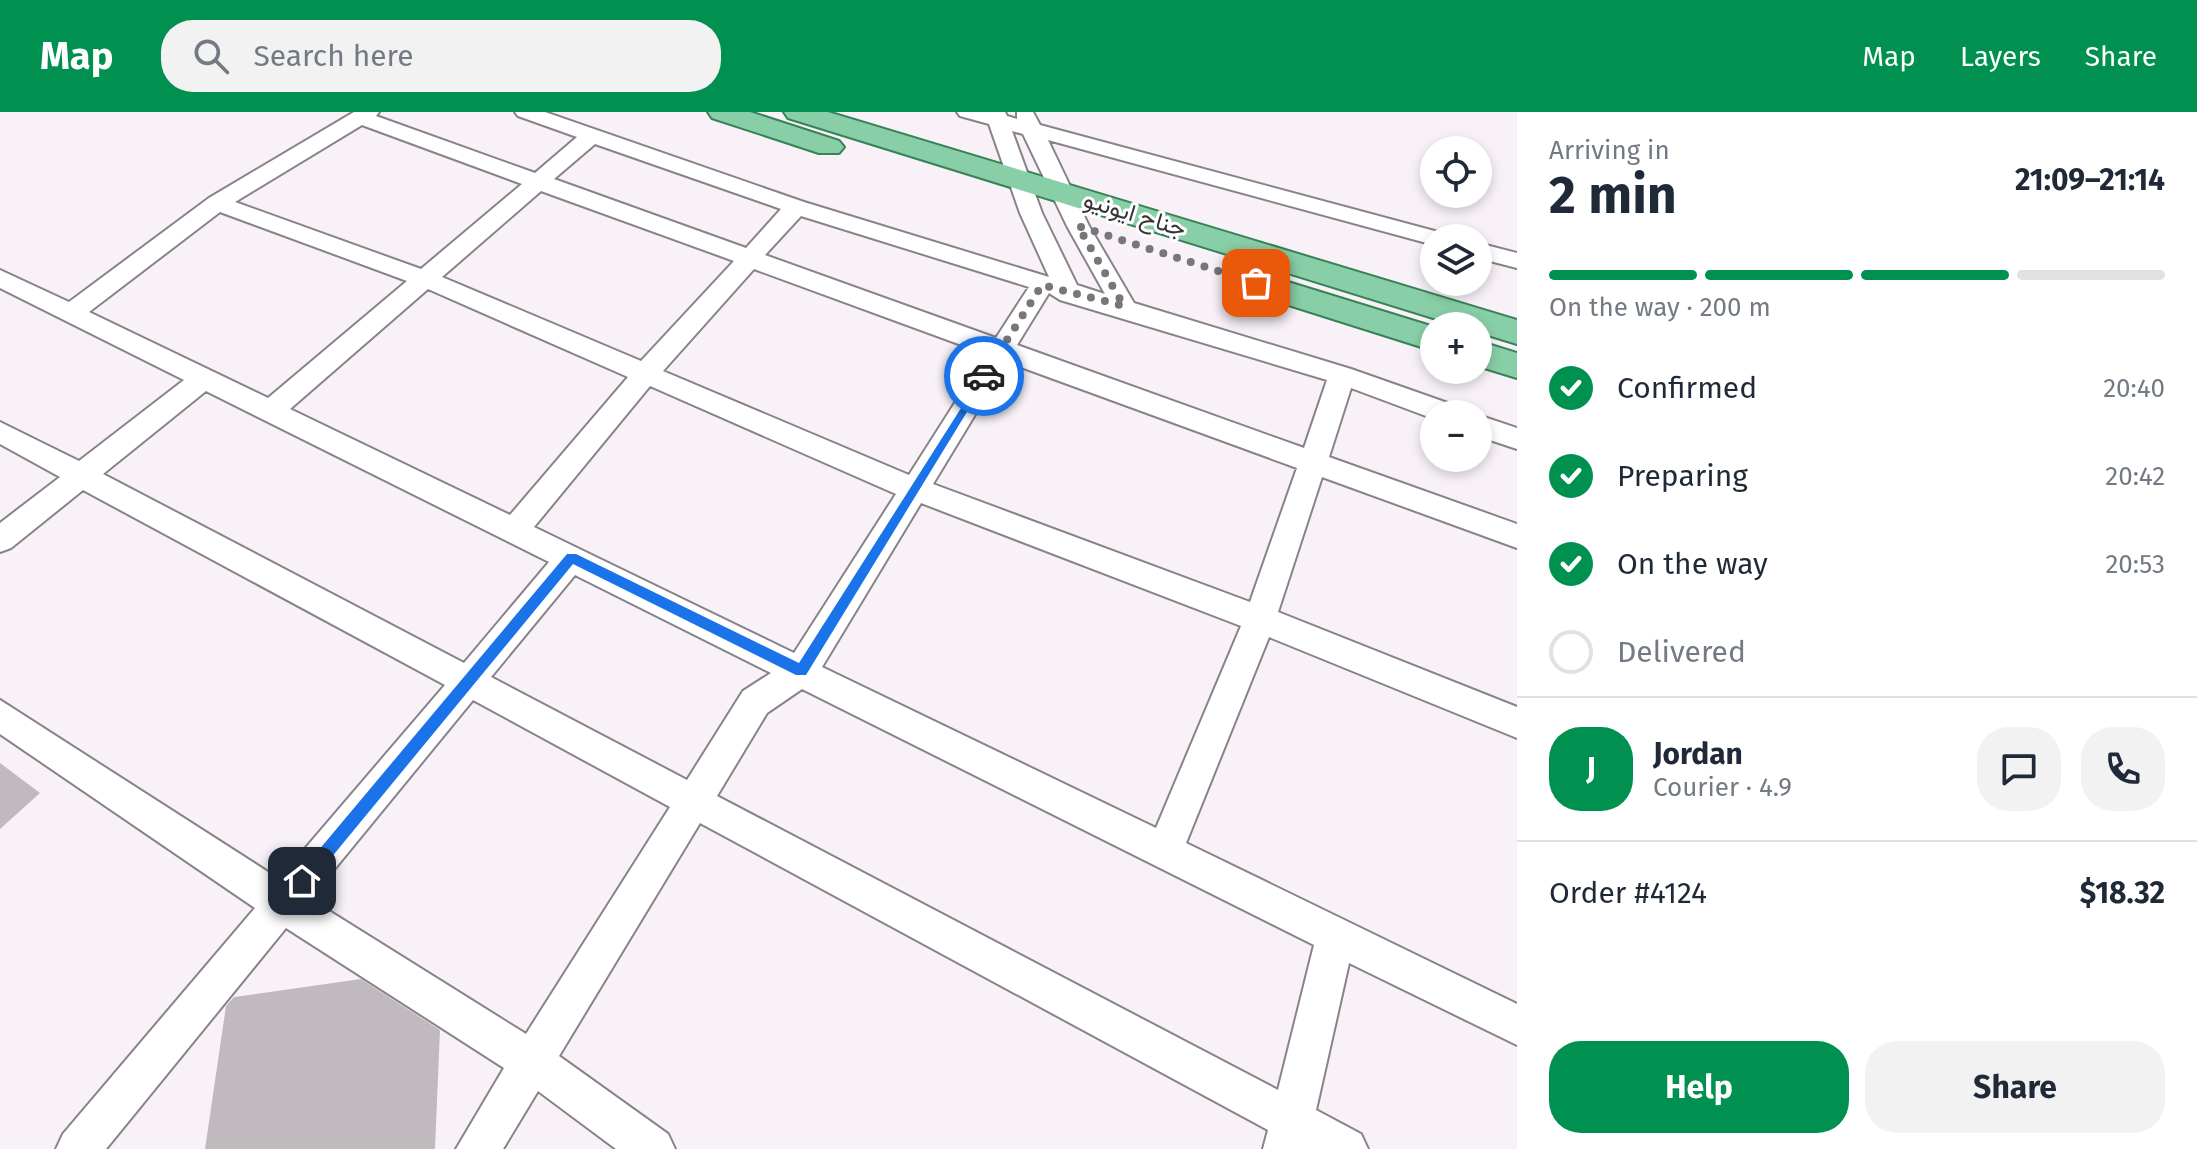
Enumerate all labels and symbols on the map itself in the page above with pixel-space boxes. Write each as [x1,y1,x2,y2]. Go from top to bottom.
street label: جناح ایونیو [1080,185,1189,245]
pin [1222,249,1290,317]
courier [944,336,1024,416]
pin [268,847,336,915]

